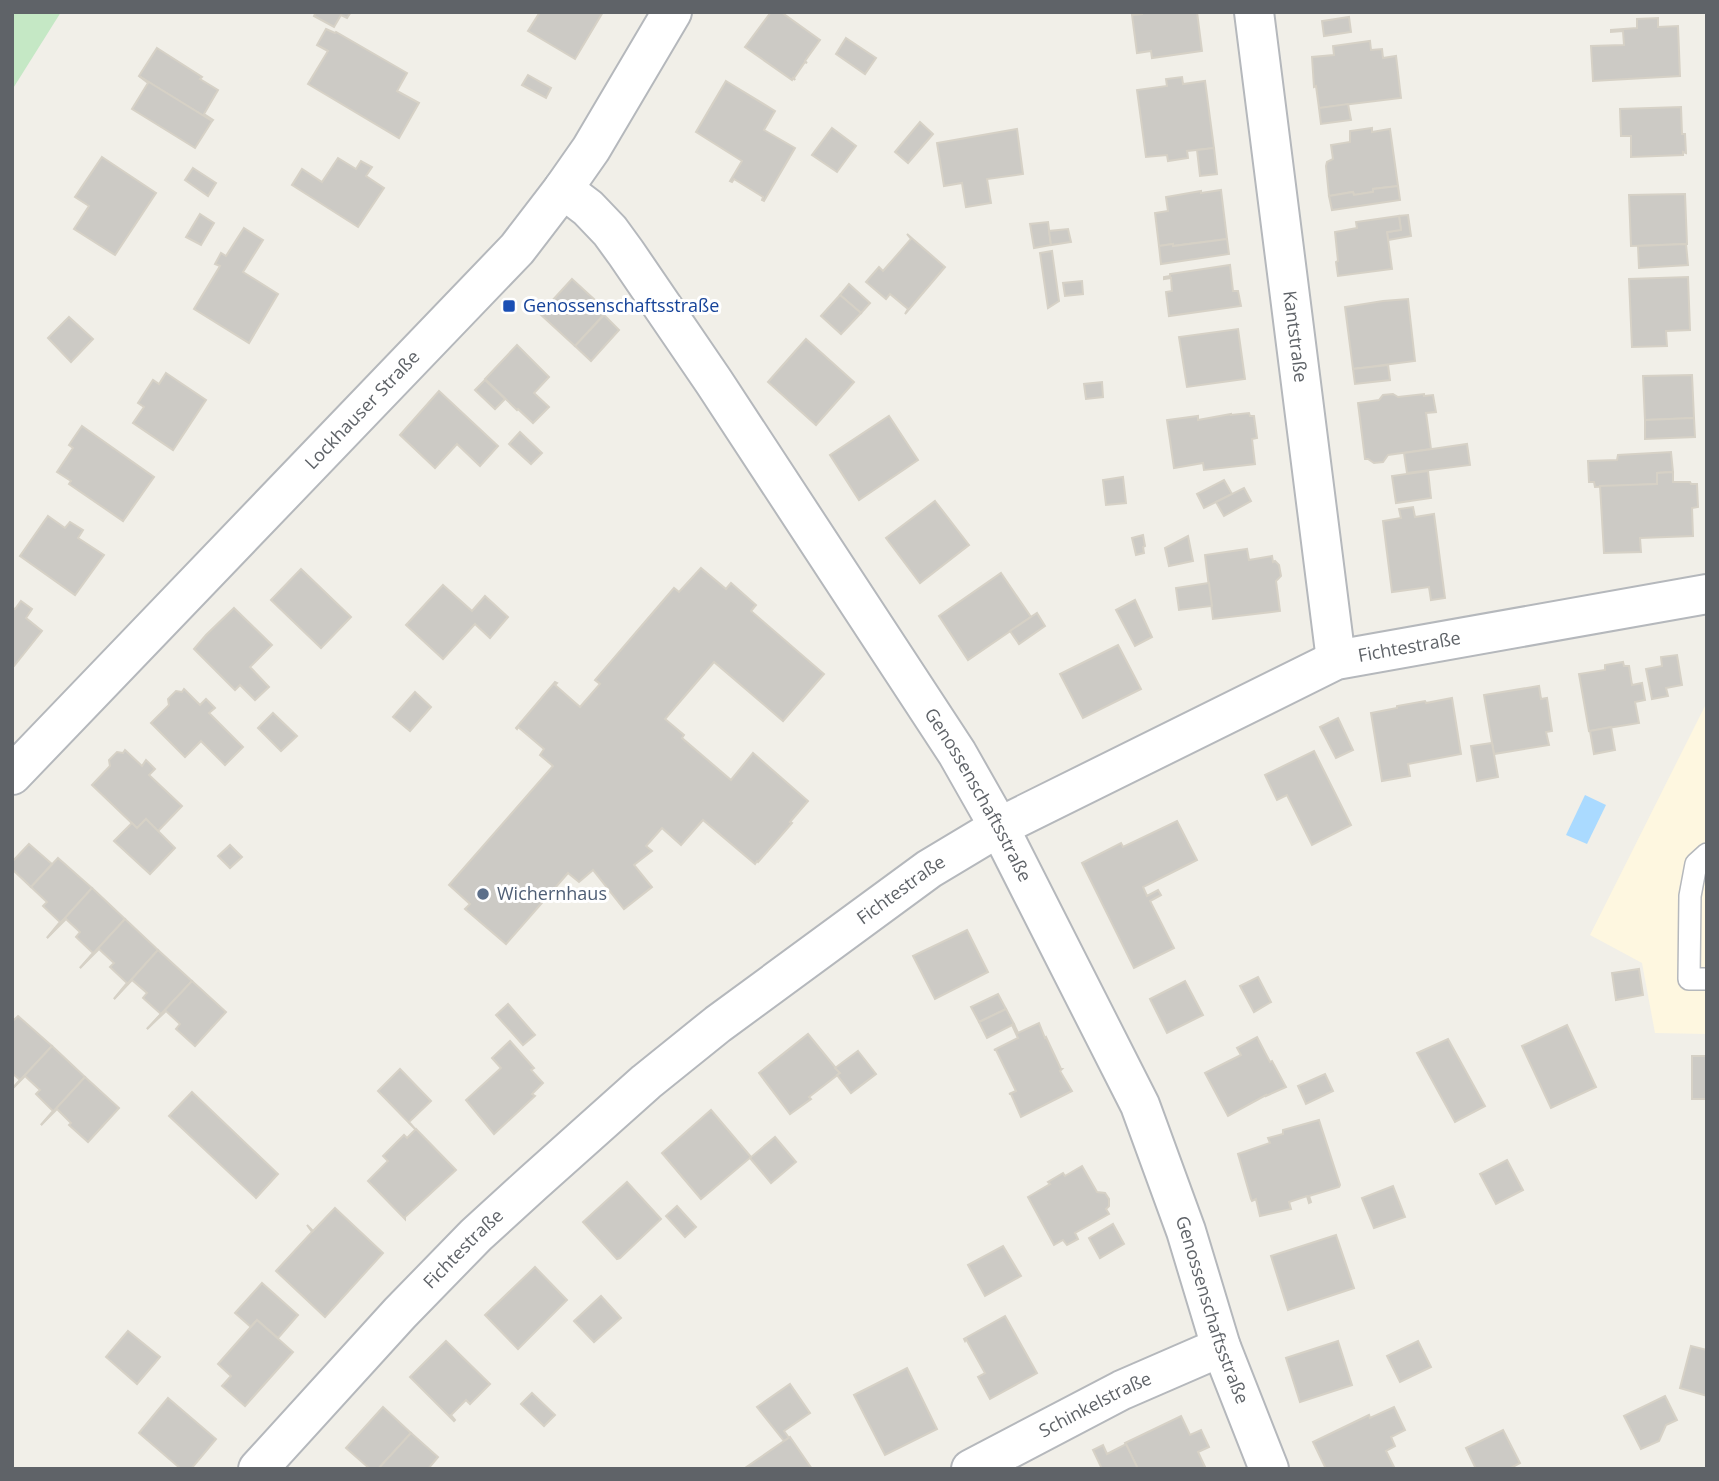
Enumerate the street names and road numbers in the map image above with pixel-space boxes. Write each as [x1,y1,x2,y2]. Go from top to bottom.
street label: Kantstraße [1278,289,1314,384]
street label: Lockhauser Straße [299,345,424,474]
street label: Fichtestraße [1356,625,1462,667]
street label: Genossenschaftsstraße [920,703,1038,886]
street label: Fichtestraße [851,849,949,929]
street label: Fichtestraße [417,1203,508,1293]
street label: Genossenschaftsstraße [1170,1212,1255,1407]
street label: Schinkelstraße [1035,1366,1155,1442]

